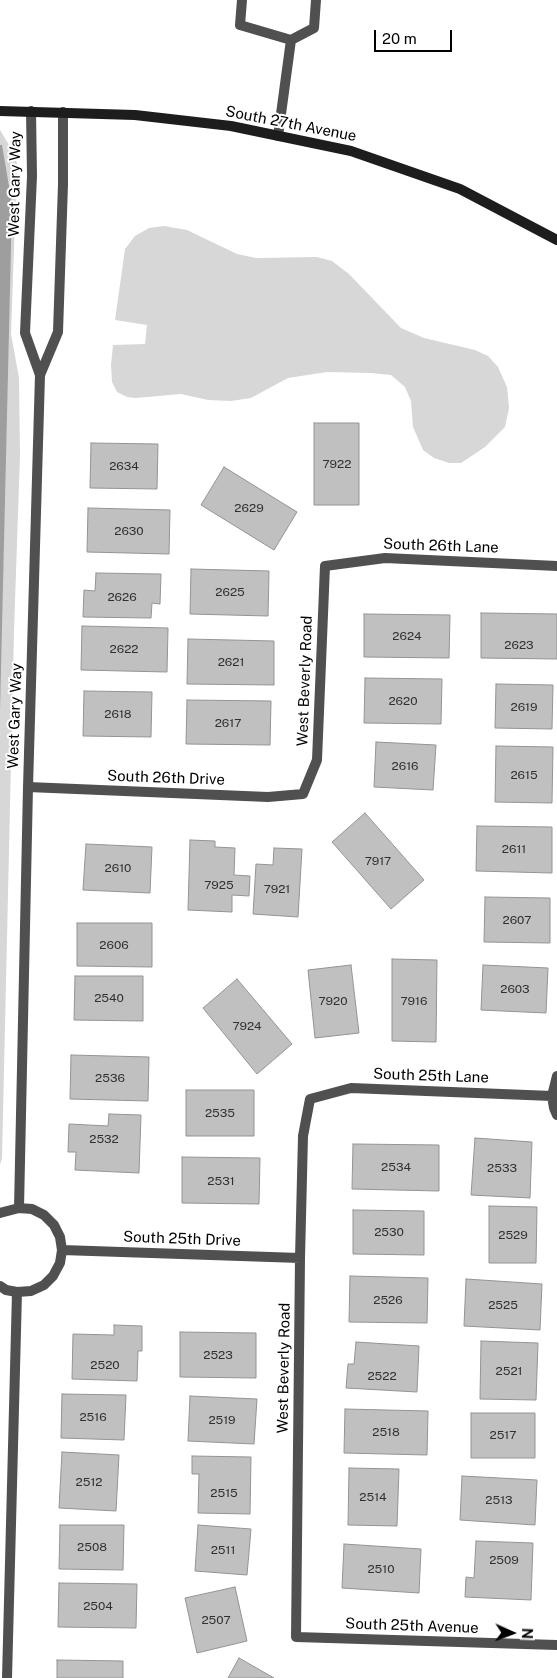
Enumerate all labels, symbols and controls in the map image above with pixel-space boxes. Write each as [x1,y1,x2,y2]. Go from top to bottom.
scale bar [377,20,454,52]
text: 20 m [382,30,417,47]
street label: South 27th Avenue [224,102,358,146]
street label: West Gary Way [5,131,25,237]
house number: 7922 [323,457,351,471]
house number: 2634 [109,459,139,473]
house number: 2629 [234,501,264,515]
house number: 2630 [114,524,144,538]
street label: South 26th Lane [383,535,499,557]
house number: 2625 [215,585,245,599]
house number: 2626 [107,590,137,604]
street label: West Beverly Road [294,615,316,747]
house number: 2624 [392,629,422,643]
house number: 2623 [504,638,534,652]
house number: 2622 [110,642,138,656]
house number: 2621 [218,655,244,669]
street label: West Gary Way [4,663,26,769]
house number: 2620 [388,694,418,708]
house number: 2619 [511,700,537,714]
house number: 2618 [104,707,132,721]
house number: 2617 [215,716,241,730]
house number: 2616 [392,759,418,773]
street label: South 26th Drive [107,767,225,789]
house number: 2615 [510,768,538,782]
house number: 2611 [502,842,526,856]
house number: 7917 [365,854,391,868]
house number: 2610 [105,861,131,875]
house number: 7925 [204,878,234,892]
house number: 7921 [264,882,290,896]
house number: 2607 [503,913,531,927]
house number: 2606 [99,938,129,952]
house number: 2603 [500,982,530,996]
house number: 2540 [94,991,124,1005]
house number: 7920 [319,994,347,1008]
house number: 7916 [401,994,427,1008]
house number: 7924 [232,1019,262,1033]
street label: South 25th Lane [373,1065,489,1087]
house number: 2536 [95,1071,125,1085]
house number: 2535 [205,1106,235,1120]
house number: 2532 [89,1132,119,1146]
house number: 2534 [381,1160,411,1174]
house number: 2533 [487,1161,517,1175]
house number: 2531 [207,1174,235,1188]
house number: 2530 [374,1225,404,1239]
street label: South 25th Drive [123,1228,241,1250]
house number: 2529 [498,1228,528,1242]
house number: 2526 [373,1293,403,1307]
house number: 2525 [488,1298,518,1312]
street label: West Beverly Road [274,1303,294,1433]
house number: 2523 [203,1348,233,1362]
house number: 2520 [90,1358,120,1372]
house number: 2521 [496,1364,522,1378]
house number: 2522 [367,1369,397,1383]
house number: 2516 [79,1410,107,1424]
house number: 2519 [208,1413,236,1427]
house number: 2518 [372,1425,400,1439]
house number: 2517 [490,1428,516,1442]
house number: 2512 [76,1475,102,1489]
house number: 2515 [210,1486,238,1500]
house number: 2514 [359,1490,387,1504]
house number: 2513 [485,1493,513,1507]
house number: 2508 [77,1540,107,1554]
house number: 2511 [211,1543,235,1557]
house number: 2509 [489,1553,519,1567]
house number: 2510 [367,1562,395,1576]
house number: 2504 [83,1599,113,1613]
north arrow [487,1608,537,1658]
house number: 2507 [201,1613,231,1627]
street label: South 25th Avenue [345,1615,479,1637]
text: N [519,1628,535,1639]

